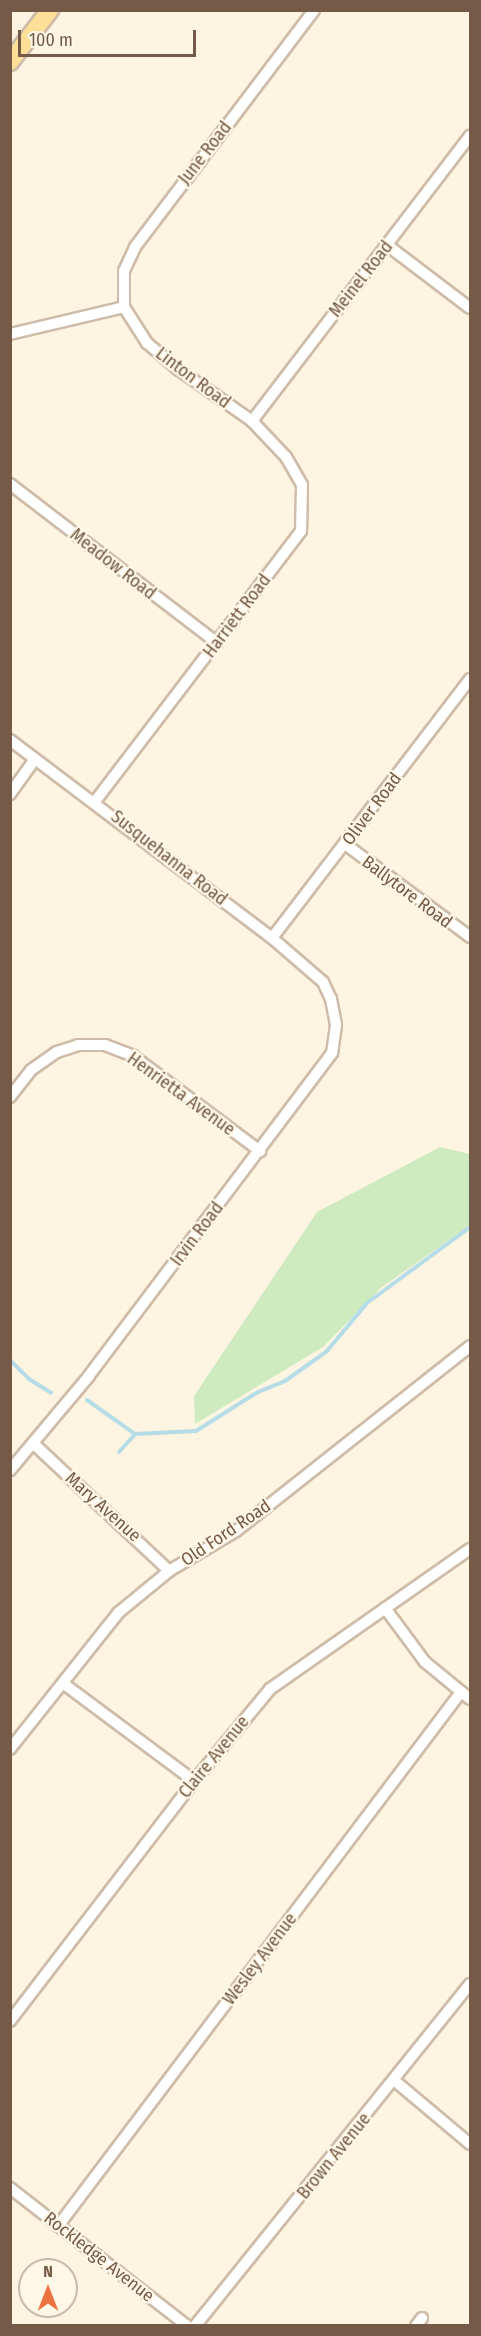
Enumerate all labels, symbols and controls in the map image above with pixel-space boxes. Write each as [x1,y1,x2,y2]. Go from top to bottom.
scale bar [21,18,200,56]
text: 100 m [29,29,73,51]
street label: June Road [174,117,236,189]
street label: Meinel Road [325,237,397,321]
street label: Linton Road [151,343,235,413]
street label: Meadow Road [66,524,160,604]
street label: Harriett Road [199,570,275,662]
street label: Oliver Road [338,768,406,850]
street label: Susquehanna Road [107,806,231,910]
street label: Ballytore Road [358,851,456,933]
street label: Henrietta Avenue [123,1048,239,1140]
street label: Irvin Road [166,1198,228,1270]
street label: Mary Avenue [61,1467,145,1547]
street label: Old Ford Road [177,1495,275,1571]
street label: Claire Avenue [174,1711,254,1803]
street label: Wesley Avenue [218,1909,302,2009]
street label: Brown Avenue [293,2109,375,2203]
street label: Rockledge Avenue [40,2207,158,2307]
north arrow [18,2258,78,2318]
text: N [43,2262,53,2281]

